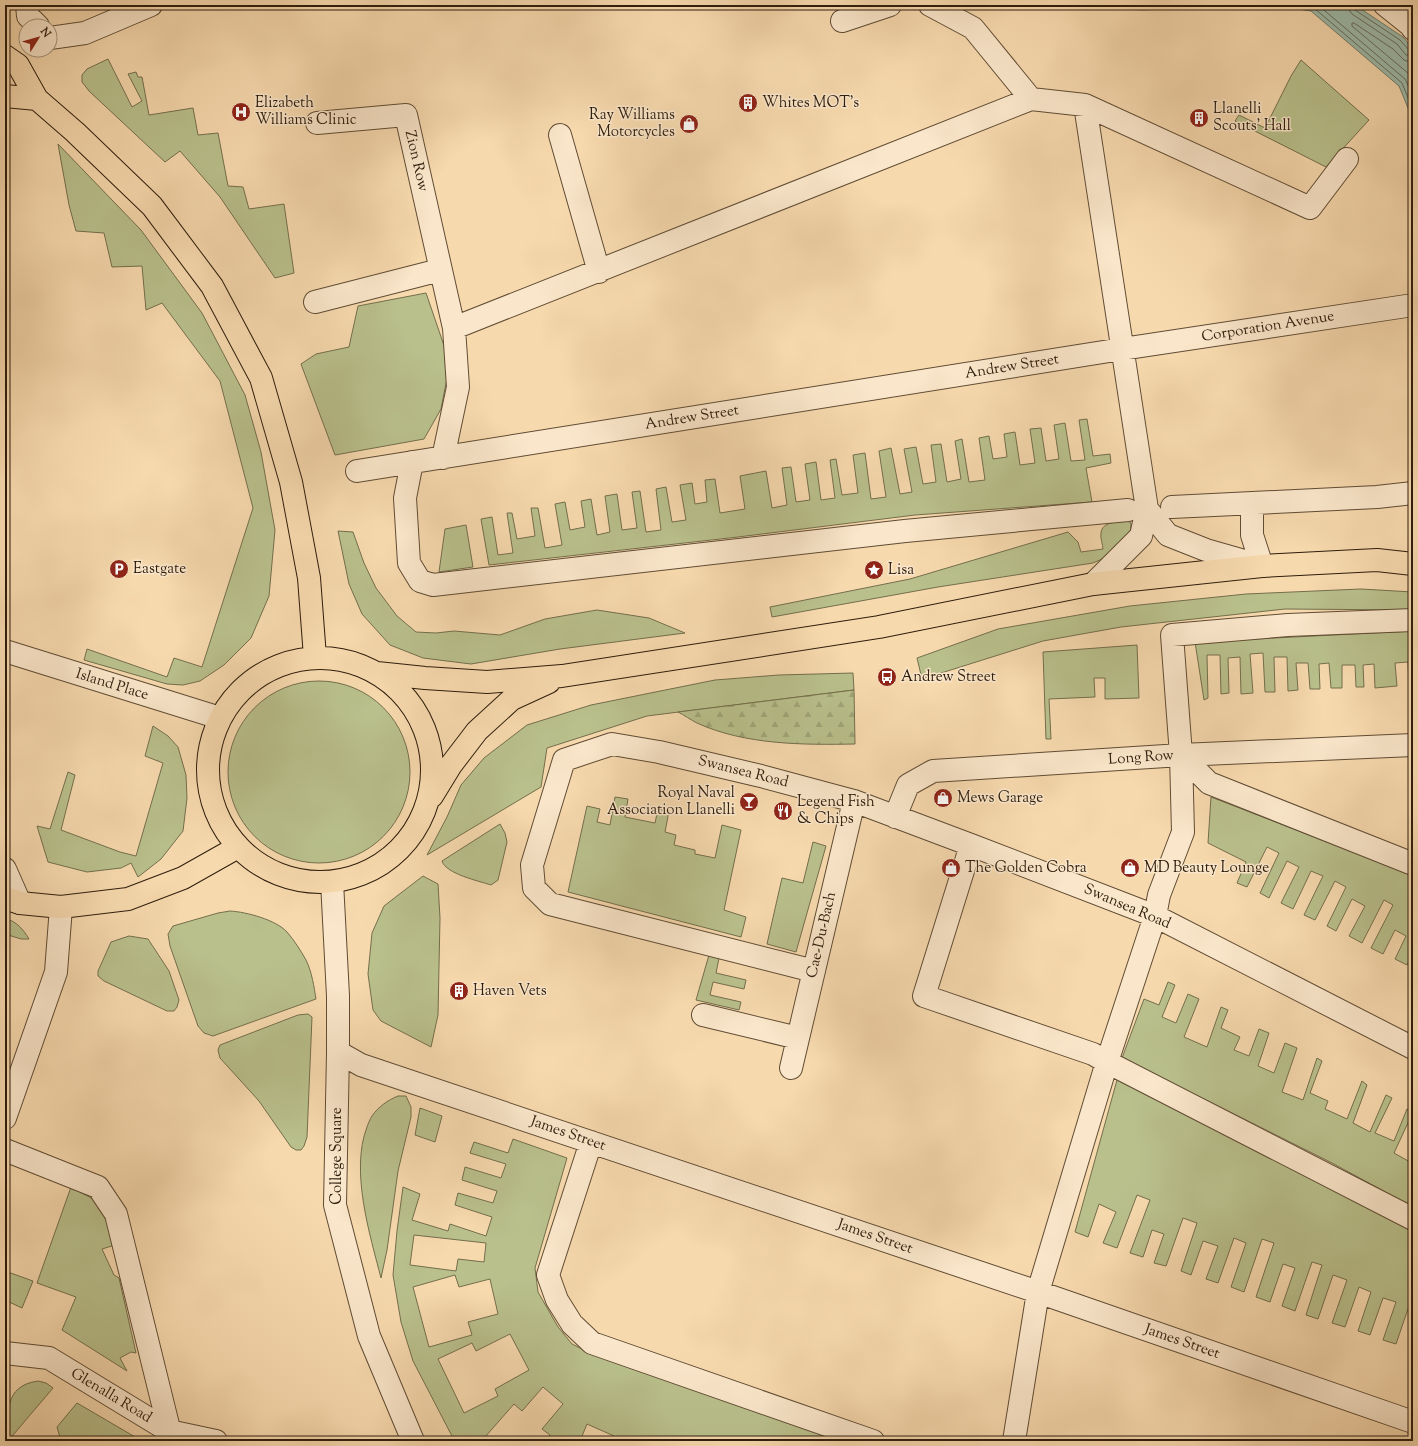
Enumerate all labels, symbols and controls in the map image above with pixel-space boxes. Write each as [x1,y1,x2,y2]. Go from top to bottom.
north arrow [18,18,58,58]
text: N [36,23,54,41]
building icon: Whites MOT's [737,92,759,114]
place label: Elizabeth Williams Clinic [255,93,357,131]
place label: Whites MOT's [762,93,859,114]
place label: Llanelli Scouts' Hall [1213,99,1291,137]
hospital icon: Elizabeth Williams Clinic [230,101,252,123]
place label: Ray Williams Motorcycles [589,105,675,143]
building icon: Llanelli Scouts' Hall [1188,107,1210,129]
shop icon: Ray Williams Motorcycles [678,113,700,135]
street label: Zion Row [399,128,433,194]
street label: Corporation Avenue [1200,306,1336,348]
street label: Andrew Street [964,349,1060,385]
street label: Andrew Street [644,400,740,436]
parking icon: Eastgate [108,558,130,580]
place label: Eastgate [133,559,186,580]
place icon: Lisa [863,559,885,581]
place label: Lisa [888,560,914,581]
street label: Island Place [73,664,151,706]
bus stop icon: Andrew Street [876,666,898,688]
place label: Andrew Street [901,667,996,688]
street label: Long Row [1107,745,1175,771]
street label: Swansea Road [696,751,791,794]
place label: Royal Naval Association Llanelli [607,783,735,821]
shop icon: Mews Garage [932,787,954,809]
place label: Mews Garage [957,788,1043,809]
bar icon: Royal Naval Association Llanelli [738,791,760,813]
place label: Legend Fish & Chips [797,792,875,830]
restaurant icon: Legend Fish & Chips [772,800,794,822]
shop icon: The Golden Cobra [940,857,962,879]
shop icon: MD Beauty Lounge [1119,857,1141,879]
place label: The Golden Cobra [965,858,1087,879]
place label: MD Beauty Lounge [1144,858,1269,879]
street label: Swansea Road [1080,879,1174,935]
street label: Cae-Du-Bach [802,890,842,980]
building icon: Haven Vets [448,980,470,1002]
place label: Haven Vets [473,981,547,1002]
street label: College Square [327,1107,348,1205]
street label: James Street [527,1111,608,1157]
street label: James Street [834,1214,915,1260]
street label: James Street [1141,1319,1222,1365]
street label: Glenalla Road [66,1363,156,1429]

